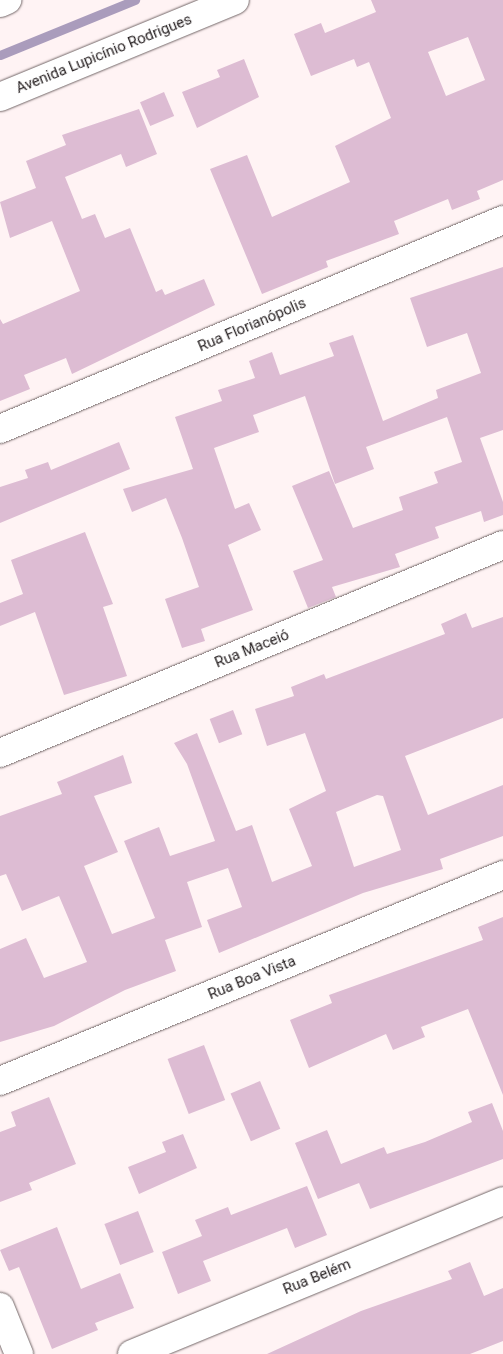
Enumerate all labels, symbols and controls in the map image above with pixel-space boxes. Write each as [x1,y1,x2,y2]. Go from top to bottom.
street label: Avenida Lupicínio Rodrigues [13,10,195,98]
street label: Rua Florianópolis [195,294,309,356]
street label: Rua Maceió [212,626,292,672]
street label: Rua Boa Vista [205,952,299,1004]
street label: Rua Belém [281,1255,353,1299]

